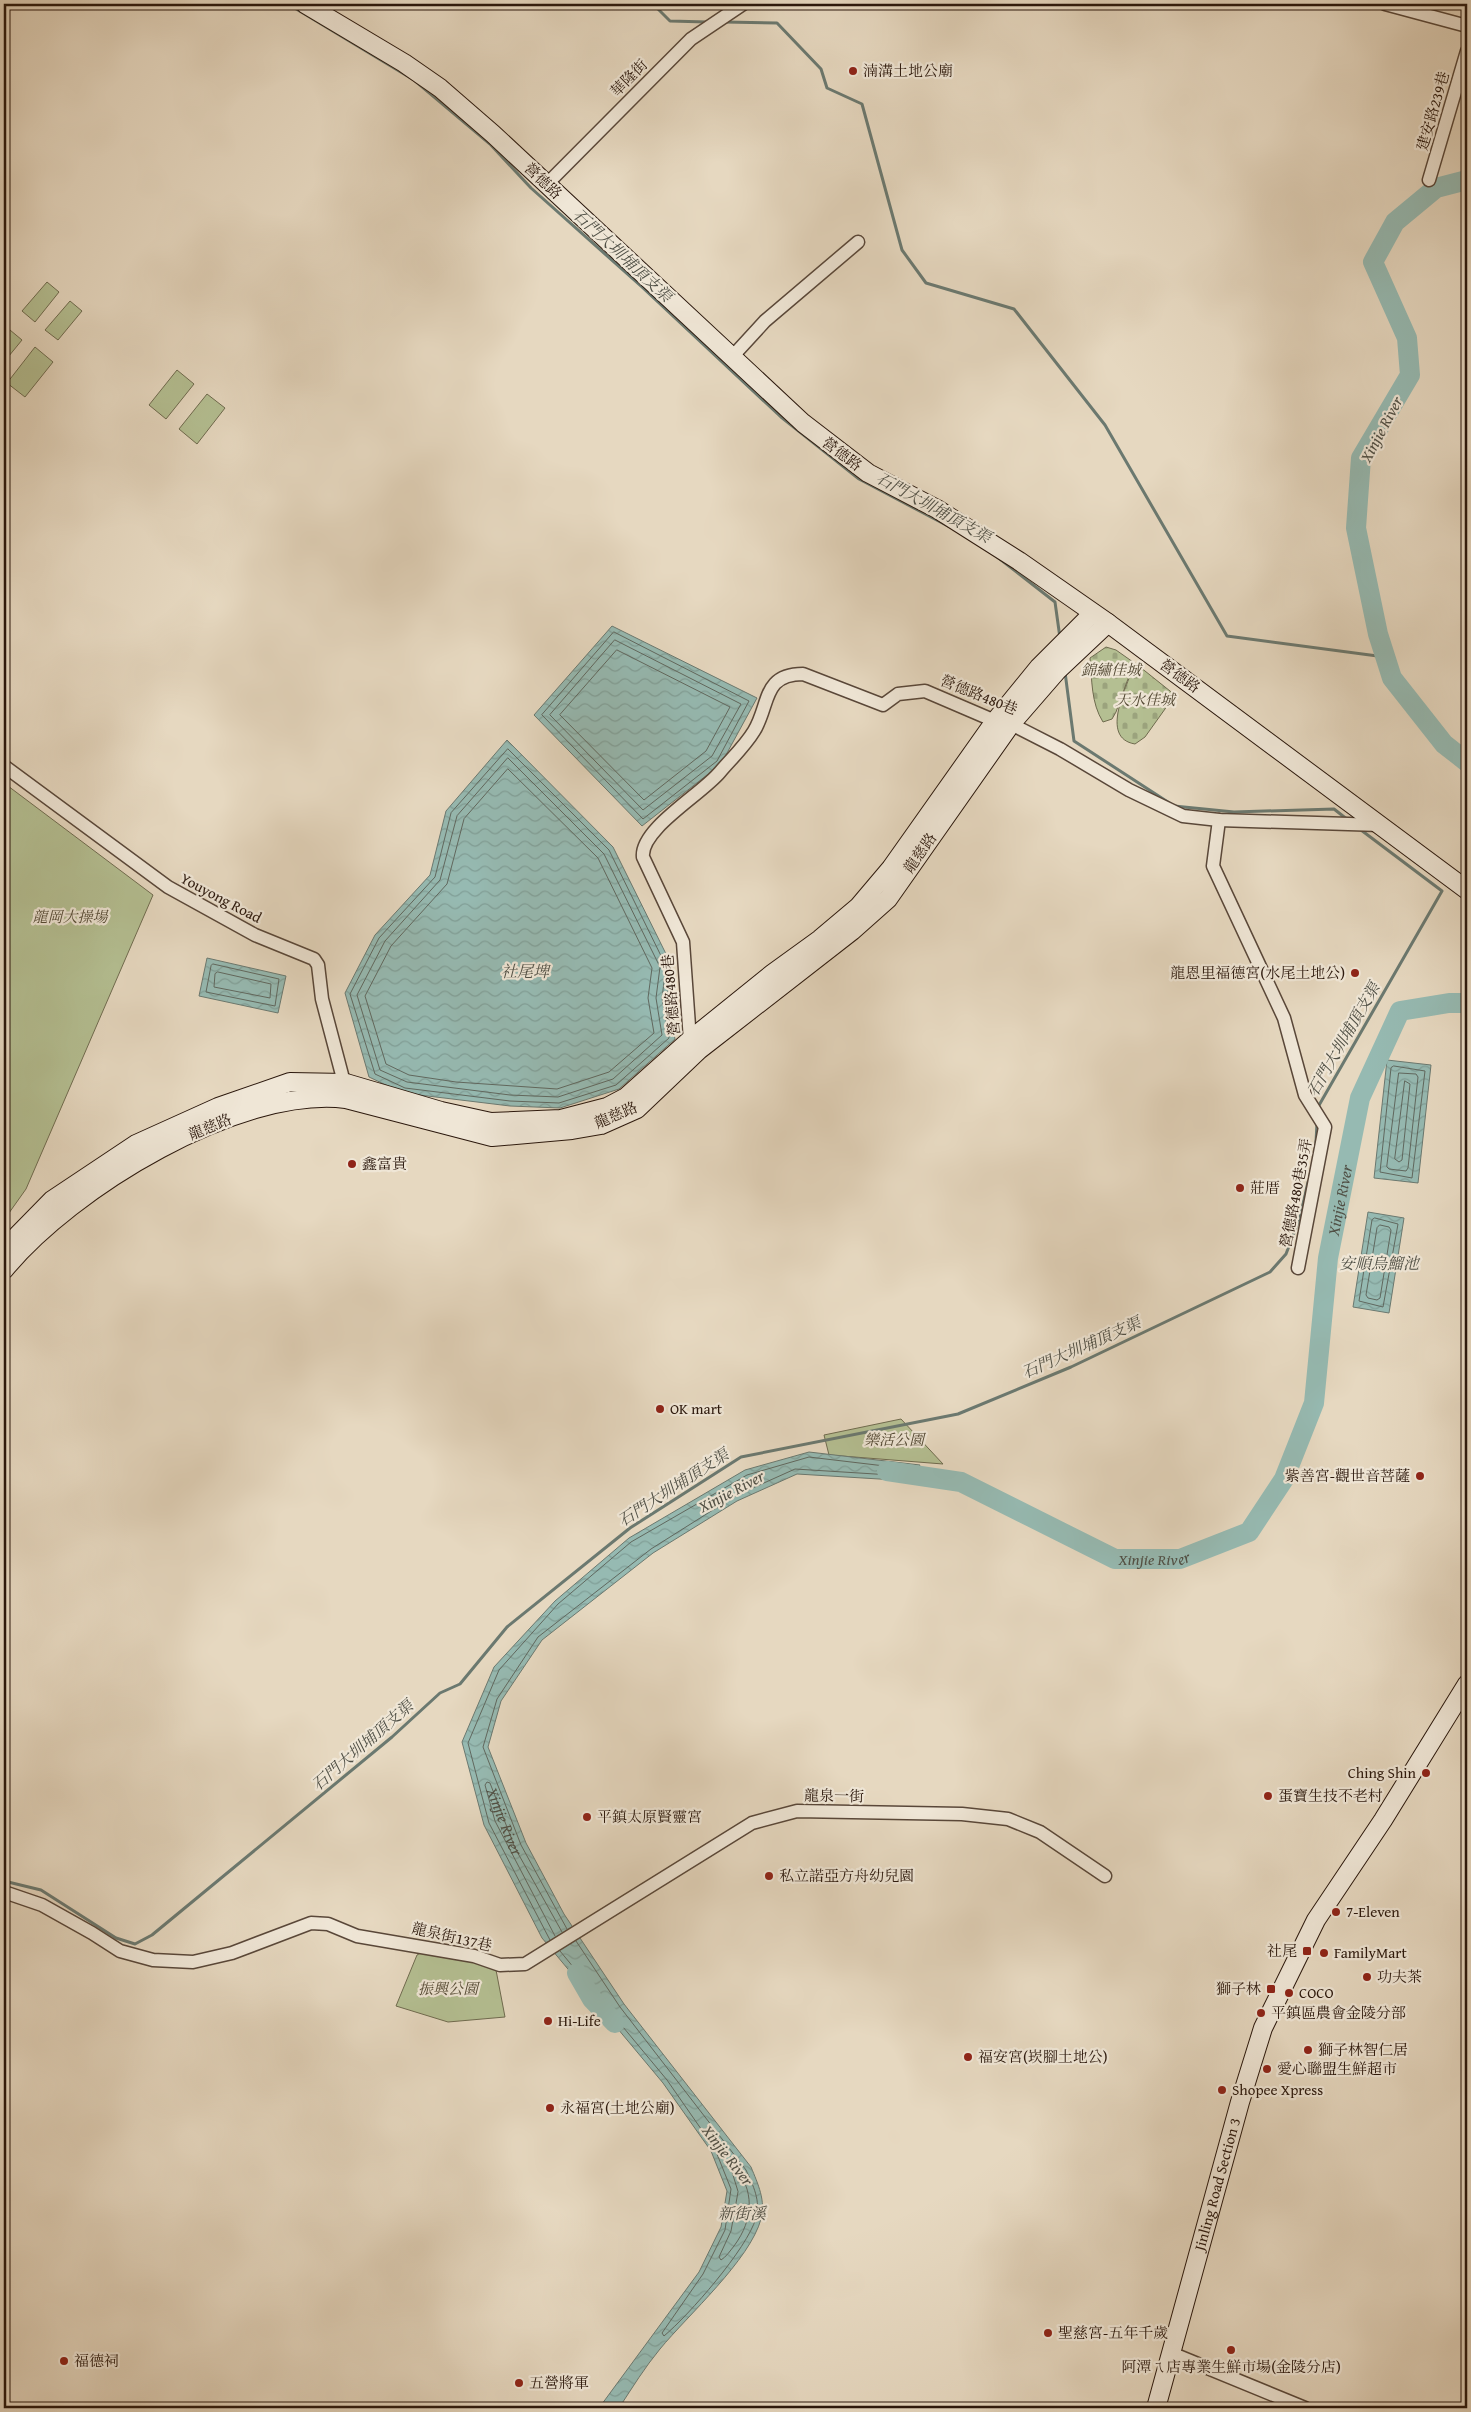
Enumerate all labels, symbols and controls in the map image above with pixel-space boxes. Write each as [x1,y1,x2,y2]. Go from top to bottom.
street label: 華隆街 [605,54,652,101]
place label: 湳溝土地公廟 [863,60,953,81]
marker: 湳溝土地公廟 [847,65,859,77]
street label: 建安路239巷 [1411,69,1454,153]
street label: 營德路 [520,158,567,204]
water label: 石門大圳埔頂支渠 [568,203,679,309]
water label: Xinjie River [1353,391,1409,467]
street label: 營德路 [818,432,867,476]
water label: 石門大圳埔頂支渠 [872,465,998,549]
street label: 營德路 [1156,654,1205,697]
park label: 錦繡佳城 [1081,659,1143,680]
street label: 營德路480巷 [937,670,1021,720]
park label: 天水佳城 [1115,689,1177,710]
street label: 龍慈路 [898,828,941,877]
street label: Youyong Road [177,867,266,928]
park label: 龍岡大操場 [32,906,109,927]
street label: 營德路480巷 [656,953,685,1037]
water label: 社尾埤 [501,959,551,983]
place label: 龍恩里福德宮(水尾土地公) [1170,962,1345,983]
marker: 龍恩里福德宮(水尾土地公) [1349,967,1361,979]
water label: 石門大圳埔頂支渠 [1301,976,1386,1100]
street label: 龍慈路 [591,1096,641,1133]
street label: 龍慈路 [185,1108,235,1145]
street label: 營德路480巷35弄 [1275,1136,1316,1249]
place label: 鑫富貴 [362,1153,407,1174]
marker: 鑫富貴 [346,1158,358,1170]
water label: Xinjie River [1321,1162,1359,1239]
place label: 莊厝 [1250,1177,1280,1198]
marker: 莊厝 [1234,1182,1246,1194]
water label: 安順烏鰡池 [1339,1251,1421,1275]
water label: 石門大圳埔頂支渠 [1018,1309,1146,1384]
place label: OK mart [670,1398,723,1419]
marker: OK mart [654,1403,666,1415]
park label: 樂活公園 [864,1429,926,1450]
water label: 石門大圳埔頂支渠 [613,1441,735,1532]
water label: Xinjie River [693,1463,769,1519]
place label: 紫善宮-觀世音菩薩 [1285,1465,1410,1486]
marker: 紫善宮-觀世音菩薩 [1414,1470,1426,1482]
water label: Xinjie River [1117,1544,1194,1571]
water label: 石門大圳埔頂支渠 [306,1693,420,1796]
place label: Ching Shin [1348,1762,1417,1783]
marker: Ching Shin [1420,1767,1432,1779]
water label: Xinjie River [480,1783,530,1861]
street label: 龍泉一街 [804,1784,864,1807]
place label: 蛋寶生技不老村 [1278,1785,1383,1806]
marker: 蛋寶生技不老村 [1262,1790,1274,1802]
place label: 平鎮太原賢靈宮 [597,1806,702,1827]
marker: 平鎮太原賢靈宮 [581,1811,593,1823]
place label: 私立諾亞方舟幼兒園 [779,1865,914,1886]
marker: 私立諾亞方舟幼兒園 [763,1870,775,1882]
place label: 7-Eleven [1346,1901,1400,1922]
marker: 7-Eleven [1330,1906,1342,1918]
street label: 龍泉街137巷 [410,1917,494,1956]
place label: 社尾 [1267,1940,1297,1961]
place label: FamilyMart [1334,1942,1408,1963]
marker: 社尾 [1301,1945,1313,1957]
marker: FamilyMart [1318,1947,1330,1959]
place label: 功夫茶 [1377,1966,1422,1987]
marker: 功夫茶 [1361,1971,1373,1983]
park label: 振興公園 [418,1978,480,1999]
place label: 獅子林 [1216,1978,1261,1999]
place label: COCO [1299,1982,1334,2003]
marker: 獅子林 [1265,1983,1277,1995]
marker: COCO [1283,1987,1295,1999]
place label: 平鎮區農會金陵分部 [1271,2002,1406,2023]
marker: 平鎮區農會金陵分部 [1255,2007,1267,2019]
place label: Hi-Life [558,2010,601,2031]
marker: Hi-Life [542,2015,554,2027]
place label: 獅子林智仁居 [1318,2039,1408,2060]
marker: 獅子林智仁居 [1302,2044,1314,2056]
place label: 福安宮(崁腳土地公) [978,2046,1108,2067]
marker: 福安宮(崁腳土地公) [962,2051,974,2063]
place label: 愛心聯盟生鮮超市 [1277,2058,1397,2079]
marker: 愛心聯盟生鮮超市 [1261,2063,1273,2075]
place label: Shopee Xpress [1232,2079,1323,2100]
marker: Shopee Xpress [1216,2084,1228,2096]
place label: 永福宮(土地公廟) [560,2097,675,2118]
marker: 永福宮(土地公廟) [544,2102,556,2114]
street label: Jinling Road Section 3 [1188,2115,1245,2255]
water label: Xinjie River [696,2119,760,2191]
water label: 新街溪 [718,2201,768,2225]
place label: 聖慈宮-五年千歲 [1058,2322,1168,2343]
marker: 聖慈宮-五年千歲 [1042,2327,1054,2339]
marker: 阿潭ㄟ店專業生鮮市場(金陵分店) [1225,2344,1237,2356]
place label: 福德祠 [74,2350,119,2371]
marker: 福德祠 [58,2355,70,2367]
place label: 阿潭ㄟ店專業生鮮市場(金陵分店) [1121,2356,1341,2377]
place label: 五營將軍 [529,2372,589,2393]
marker: 五營將軍 [513,2377,525,2389]

